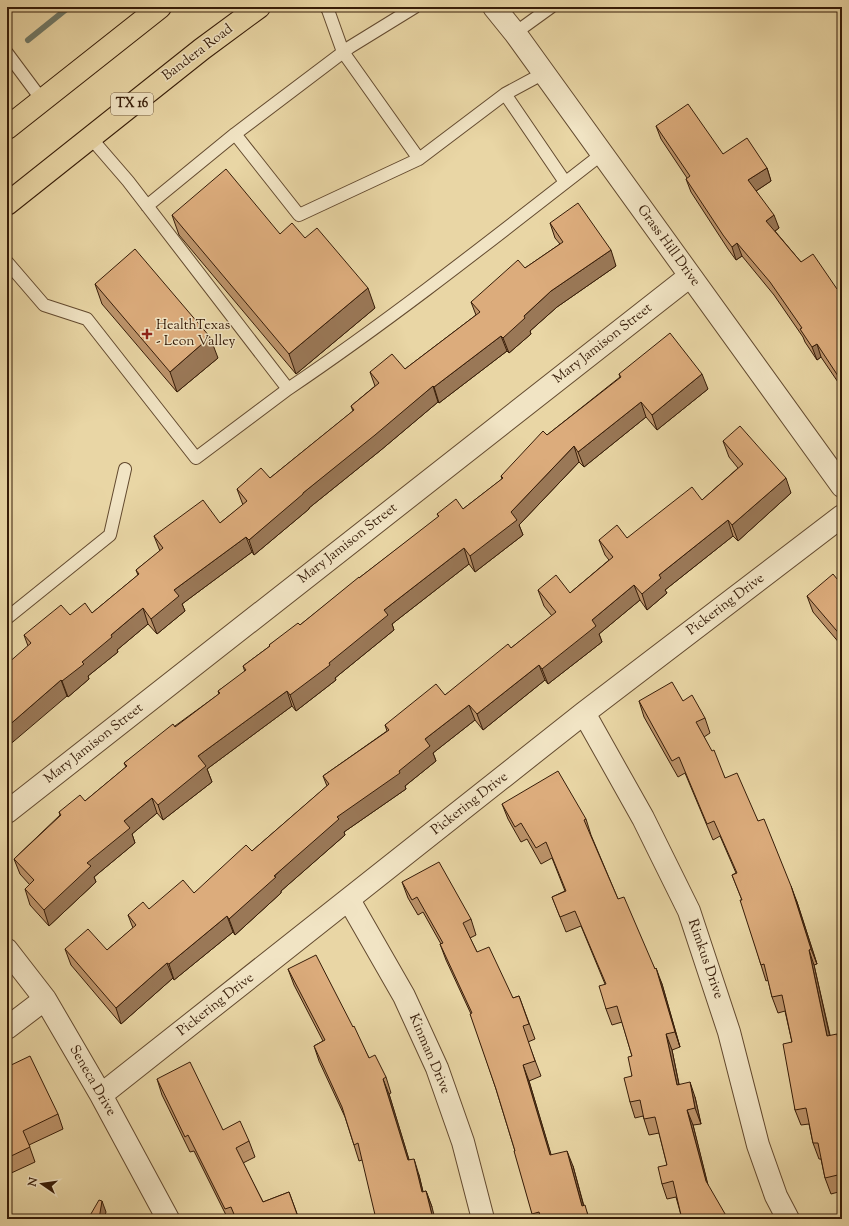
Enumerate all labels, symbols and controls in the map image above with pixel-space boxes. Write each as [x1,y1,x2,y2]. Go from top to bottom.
street label: Bandera Road [158,20,238,86]
road number: TX 16 [111,93,153,115]
street label: Grass Hill Drive [631,201,705,291]
street label: Mary Jamison Street [549,299,657,389]
place label: HealthTexas - Leon Valley [156,316,236,352]
marker: HealthTexas - Leon Valley [141,328,153,340]
street label: Mary Jamison Street [294,499,402,589]
street label: Pickering Drive [683,569,769,641]
street label: Mary Jamison Street [40,699,148,789]
street label: Pickering Drive [427,768,513,840]
street label: Rimkus Drive [682,916,728,1002]
street label: Pickering Drive [173,969,259,1041]
street label: Kinman Drive [403,1011,455,1097]
street label: Seneca Drive [64,1042,120,1120]
north arrow [22,1164,62,1204]
text: N [24,1176,42,1189]

